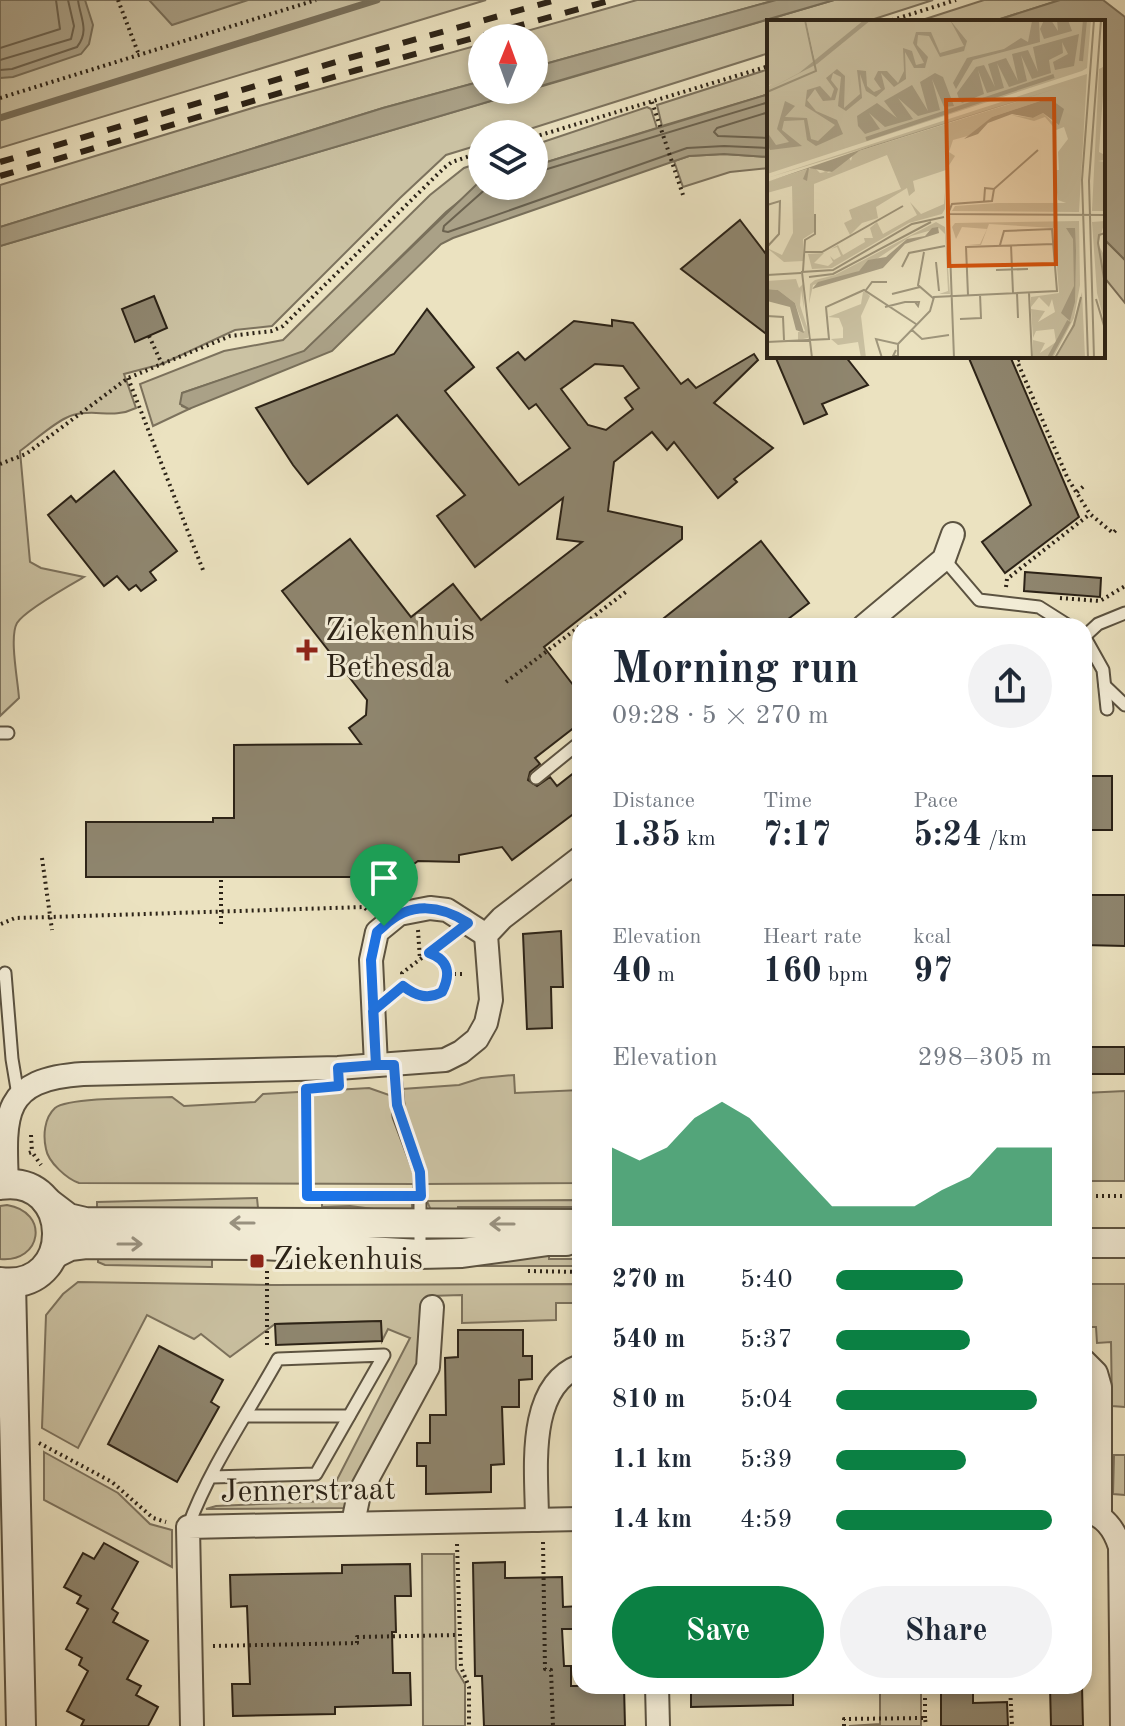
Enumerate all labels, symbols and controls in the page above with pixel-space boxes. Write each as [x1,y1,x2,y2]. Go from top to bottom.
inset map [767,20,1105,358]
north arrow [468,24,548,104]
map controls [468,24,548,200]
button: layers [468,120,548,200]
place label: Ziekenhuis Bethesda [325,616,475,685]
marker: Ziekenhuis Bethesda [296,639,318,661]
button: share [968,644,1052,728]
text: Morning run [612,648,859,692]
text: 09:28 · 5 × 270 m [612,703,829,729]
text: Distance [612,790,695,812]
text: Time [763,790,812,812]
text: Pace [913,790,958,812]
text: 1.35 [612,819,681,853]
text: 7:17 [763,819,831,853]
text: 5:24 [913,819,982,853]
text: km [681,828,716,850]
text: /km [982,828,1027,850]
pin [350,844,418,926]
icon: arrive [362,856,406,900]
text: Elevation [612,926,702,948]
text: Heart rate [763,926,862,948]
text: kcal [913,926,951,948]
text: 40 [612,955,651,989]
text: 160 [763,955,822,989]
text: 97 [913,955,953,989]
text: m [651,964,675,986]
text: bpm [822,964,868,986]
text: Elevation [612,1045,718,1071]
text: 298–305 m [917,1045,1052,1071]
one-way arrow [229,1215,256,1231]
one-way arrow [489,1216,516,1232]
one-way arrow [116,1236,143,1252]
place label: Ziekenhuis [273,1245,423,1277]
marker: Ziekenhuis [248,1252,266,1270]
text: 270 m [612,1267,685,1293]
text: 5:40 [740,1267,793,1293]
text: 540 m [612,1327,685,1353]
text: 5:37 [740,1327,793,1353]
text: 810 m [612,1387,685,1413]
text: 5:04 [740,1387,793,1413]
text: 1.1 km [612,1447,692,1473]
text: 5:39 [740,1447,793,1473]
street label: Jennerstraat [220,1474,396,1510]
text: 1.4 km [612,1507,692,1533]
text: 4:59 [740,1507,793,1533]
button: Save [612,1586,824,1678]
button: Share [840,1586,1052,1678]

